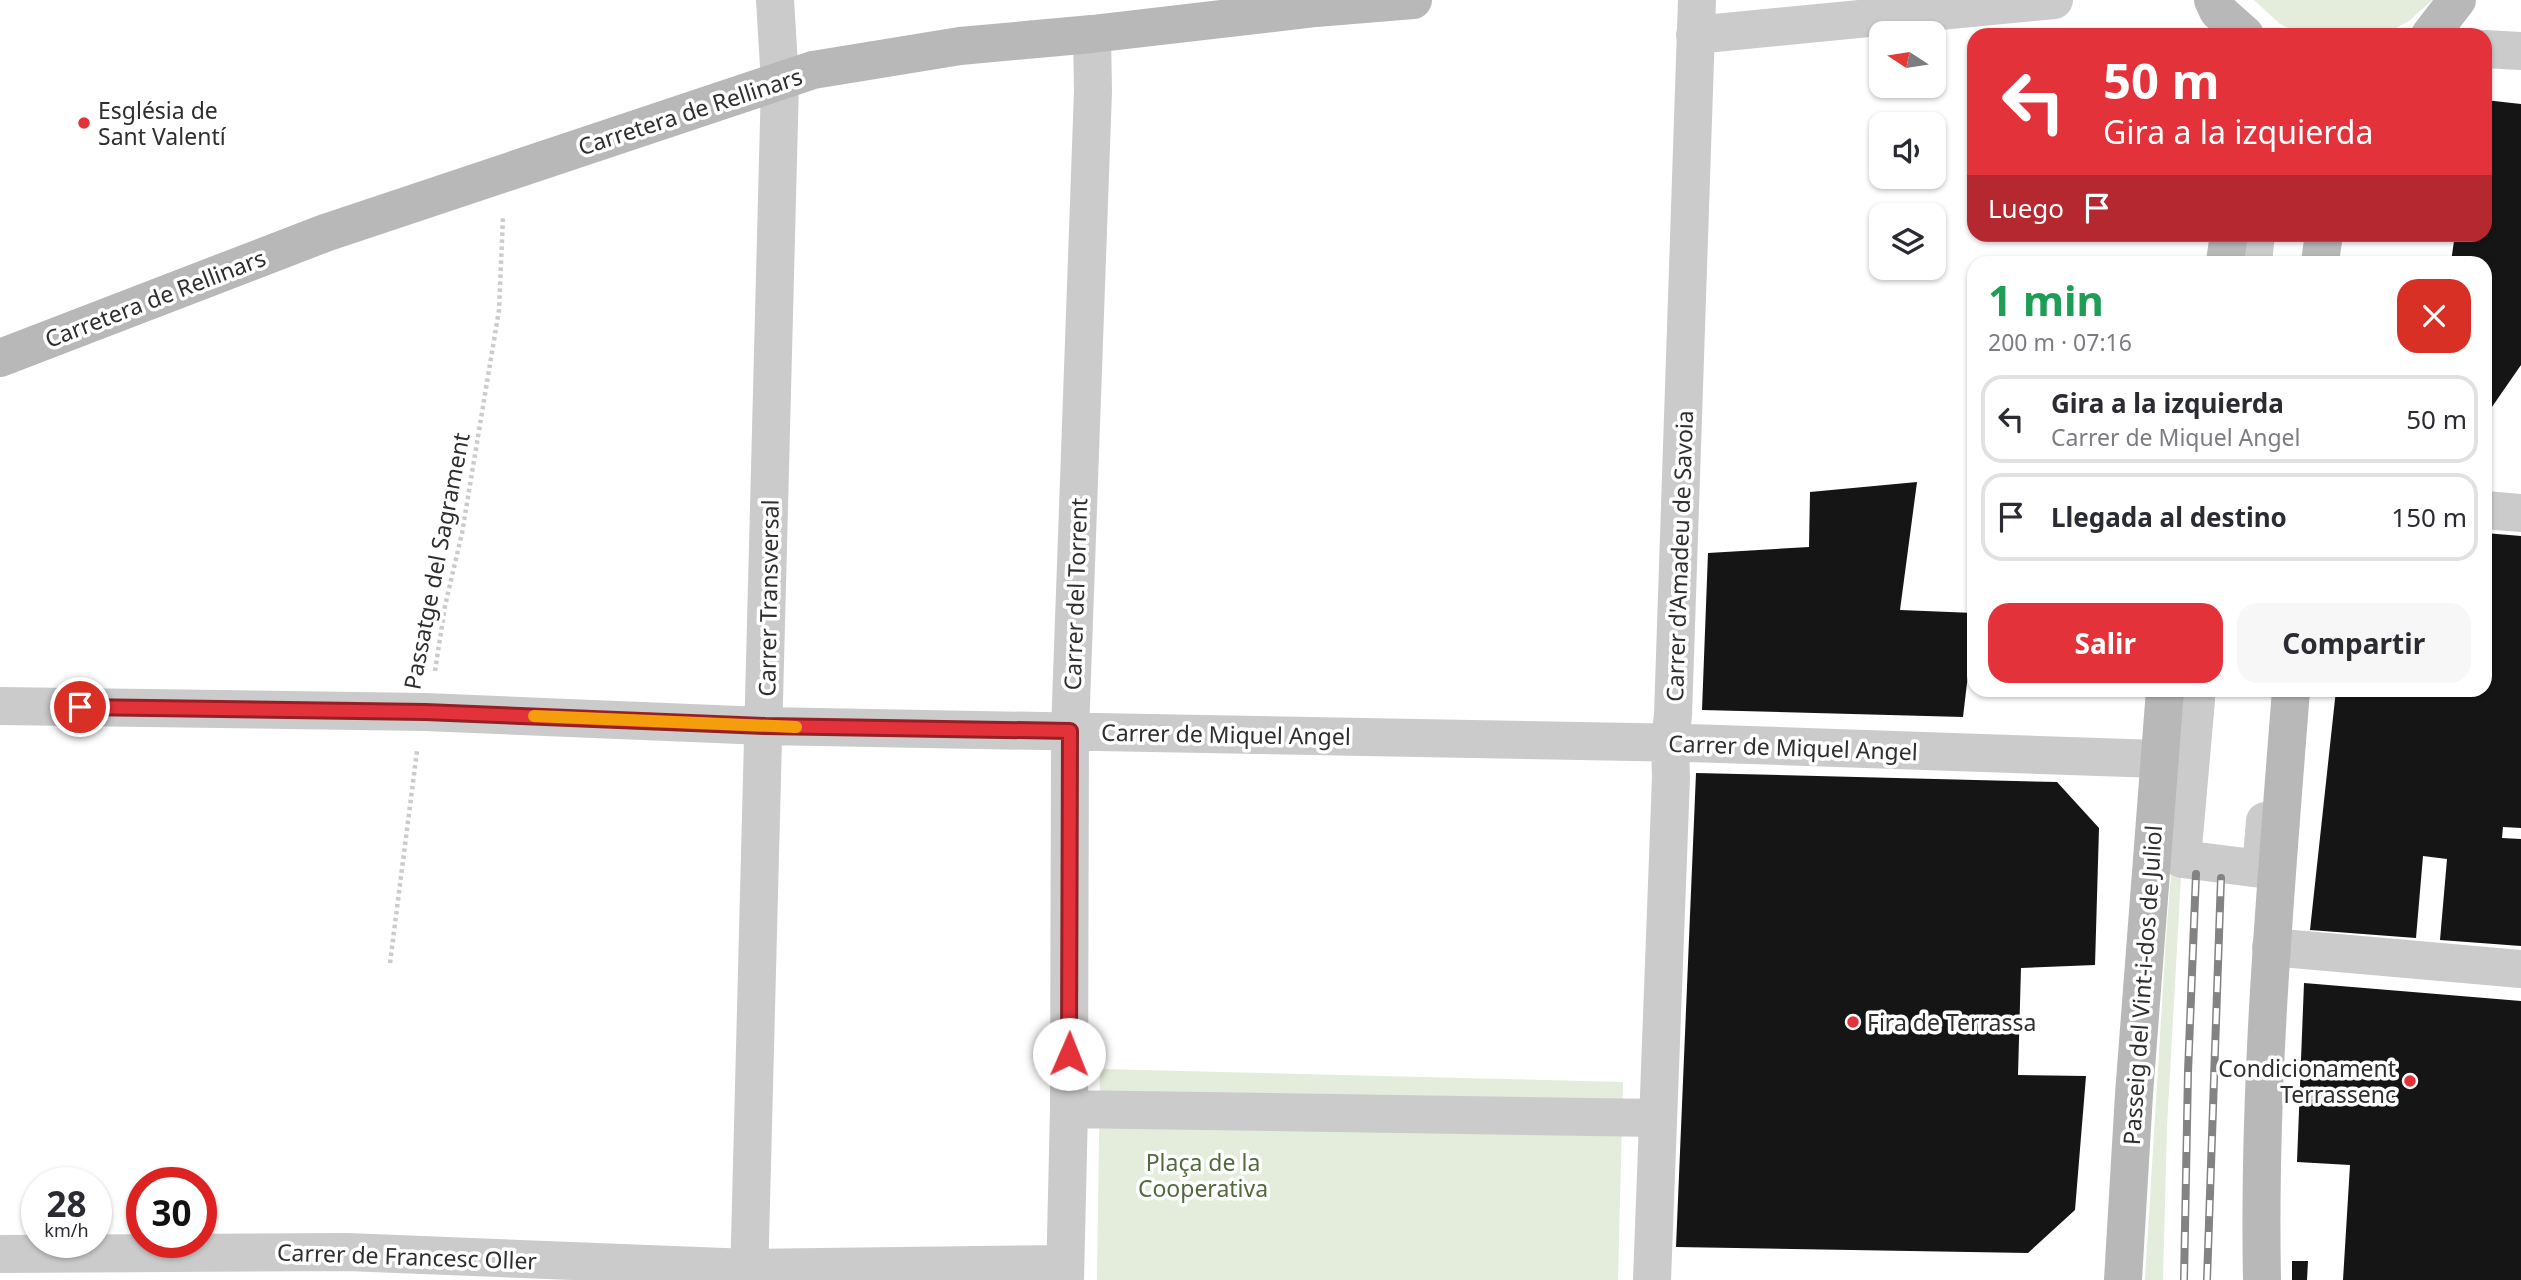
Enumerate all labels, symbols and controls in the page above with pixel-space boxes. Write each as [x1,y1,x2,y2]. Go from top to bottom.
north arrow [1869,21,1946,98]
map controls [1869,21,1946,280]
text: 50 m [2103,47,2220,113]
icon: left [1988,56,2079,147]
street label: Carretera de Rellinars [574,60,806,162]
place label: Església de Sant Valentí [98,94,227,152]
text: Gira a la izquierda [2103,110,2373,153]
button: sound [1869,112,1946,189]
marker: Església de Sant Valentí [76,115,92,131]
icon: arrive [2078,189,2116,227]
text: Luego [1988,190,2064,226]
button: layers [1869,203,1946,280]
street label: Carretera de Rellinars [40,241,270,355]
text: 1 min [1988,271,2104,328]
button: close [2397,279,2471,353]
text: 200 m · 07:16 [1988,326,2132,358]
text: Gira a la izquierda [2051,385,2284,421]
icon: left [1992,400,2030,438]
text: 50 m [2406,401,2467,437]
street label: Carrer d'Amadeu de Savoia [1658,410,1700,702]
text: Carrer de Miquel Angel [2051,421,2301,453]
street label: Passatge del Sagrament [395,430,477,692]
street label: Carrer del Torrent [1056,497,1094,691]
icon: arrive [1992,498,2030,536]
street label: Carrer Transversal [750,499,786,697]
text: Llegada al destino [2051,499,2287,535]
text: 150 m [2391,499,2467,535]
button: Salir [1988,603,2223,683]
button: Compartir [2237,603,2471,683]
pin [50,677,110,737]
icon: arrive [61,688,99,726]
street label: Carrer de Miquel Angel [1101,716,1351,752]
street label: Carrer de Miquel Angel [1668,727,1918,767]
street label: Passeig del Vint-i-dos de Juliol [2115,824,2169,1146]
place label: Fira de Terrassa [1867,1006,2036,1038]
marker: Fira de Terrassa [1845,1014,1861,1030]
position arrow [1032,1017,1106,1091]
place label: Condicionament Terrassenc [2218,1052,2396,1110]
marker: Condicionament Terrassenc [2402,1073,2418,1089]
park label: Plaça de la Cooperativa [1138,1146,1268,1204]
speed limit sign: 30 [126,1167,217,1258]
text: 28 [46,1180,87,1227]
text: km/h [44,1218,89,1242]
street label: Carrer de Francesc Oller [277,1235,538,1277]

